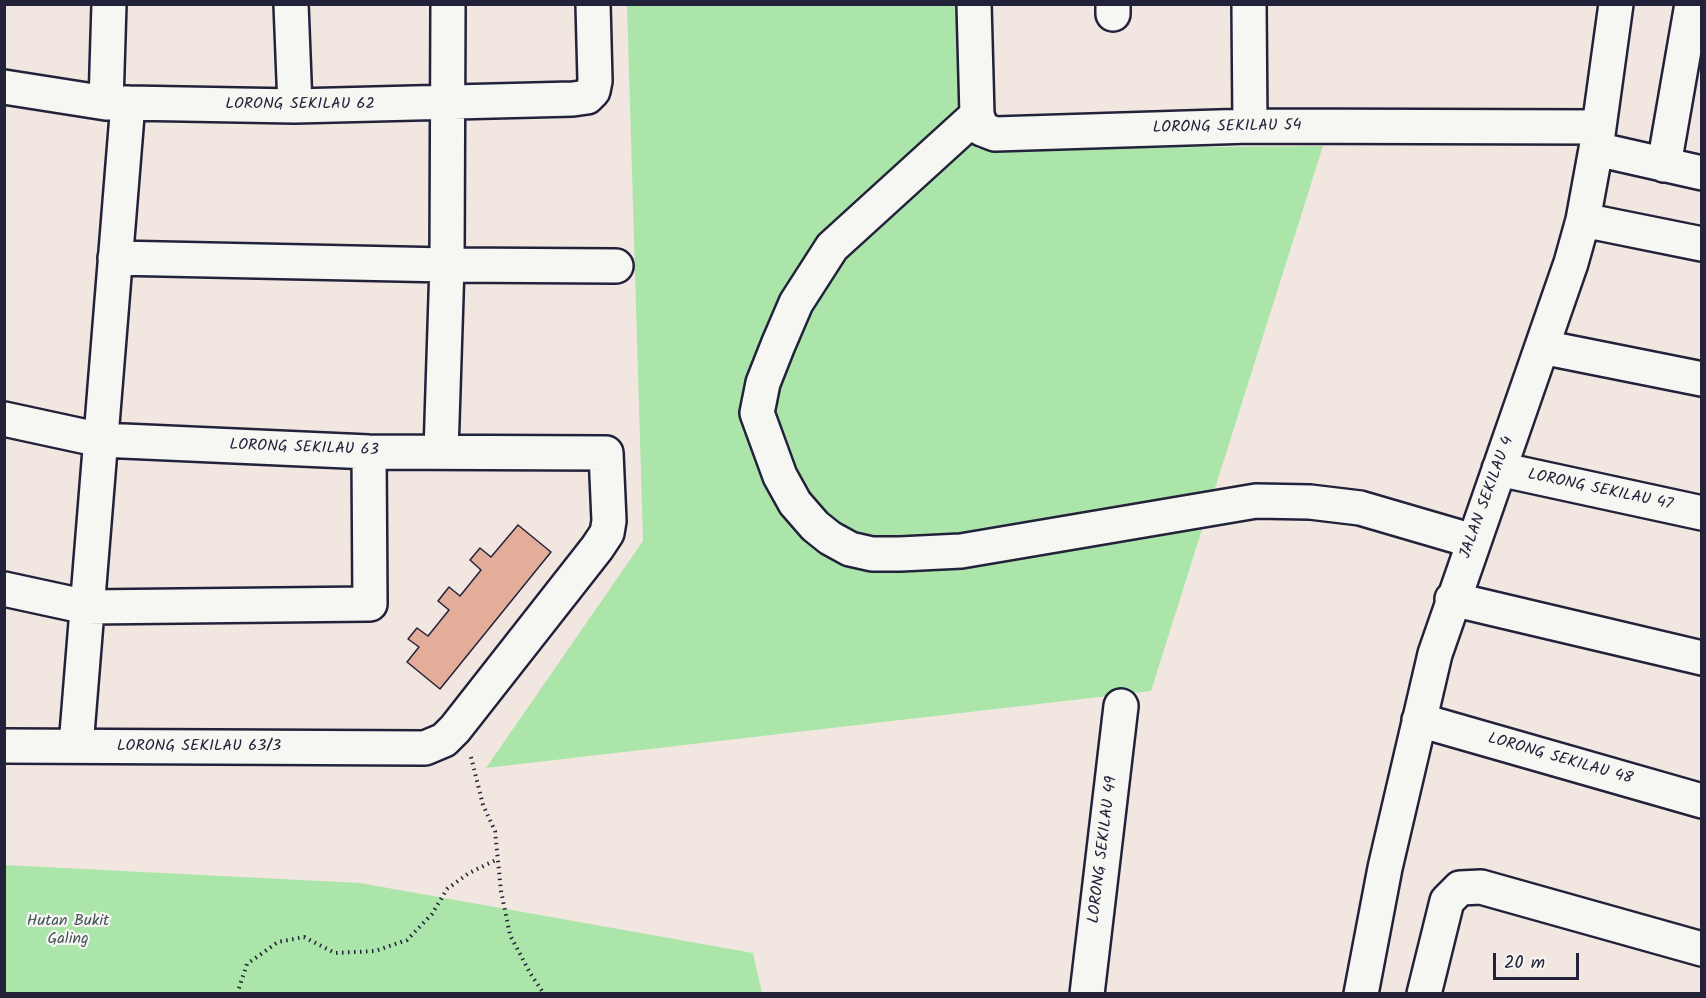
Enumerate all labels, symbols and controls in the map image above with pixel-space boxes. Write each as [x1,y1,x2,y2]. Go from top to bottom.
street label: LORONG SEKILAU 62 [225,95,375,115]
street label: LORONG SEKILAU 54 [1152,117,1302,139]
street label: JALAN SEKILAU 4 [1457,434,1519,562]
street label: LORONG SEKILAU 63 [229,437,379,461]
street label: LORONG SEKILAU 47 [1526,466,1674,516]
street label: LORONG SEKILAU 48 [1485,730,1635,790]
street label: LORONG SEKILAU 63/3 [117,737,281,757]
street label: LORONG SEKILAU 49 [1085,775,1123,925]
park label: Hutan Bukit Galing [27,912,109,950]
scale bar [1496,941,1582,979]
text: 20 m [1504,949,1545,978]

